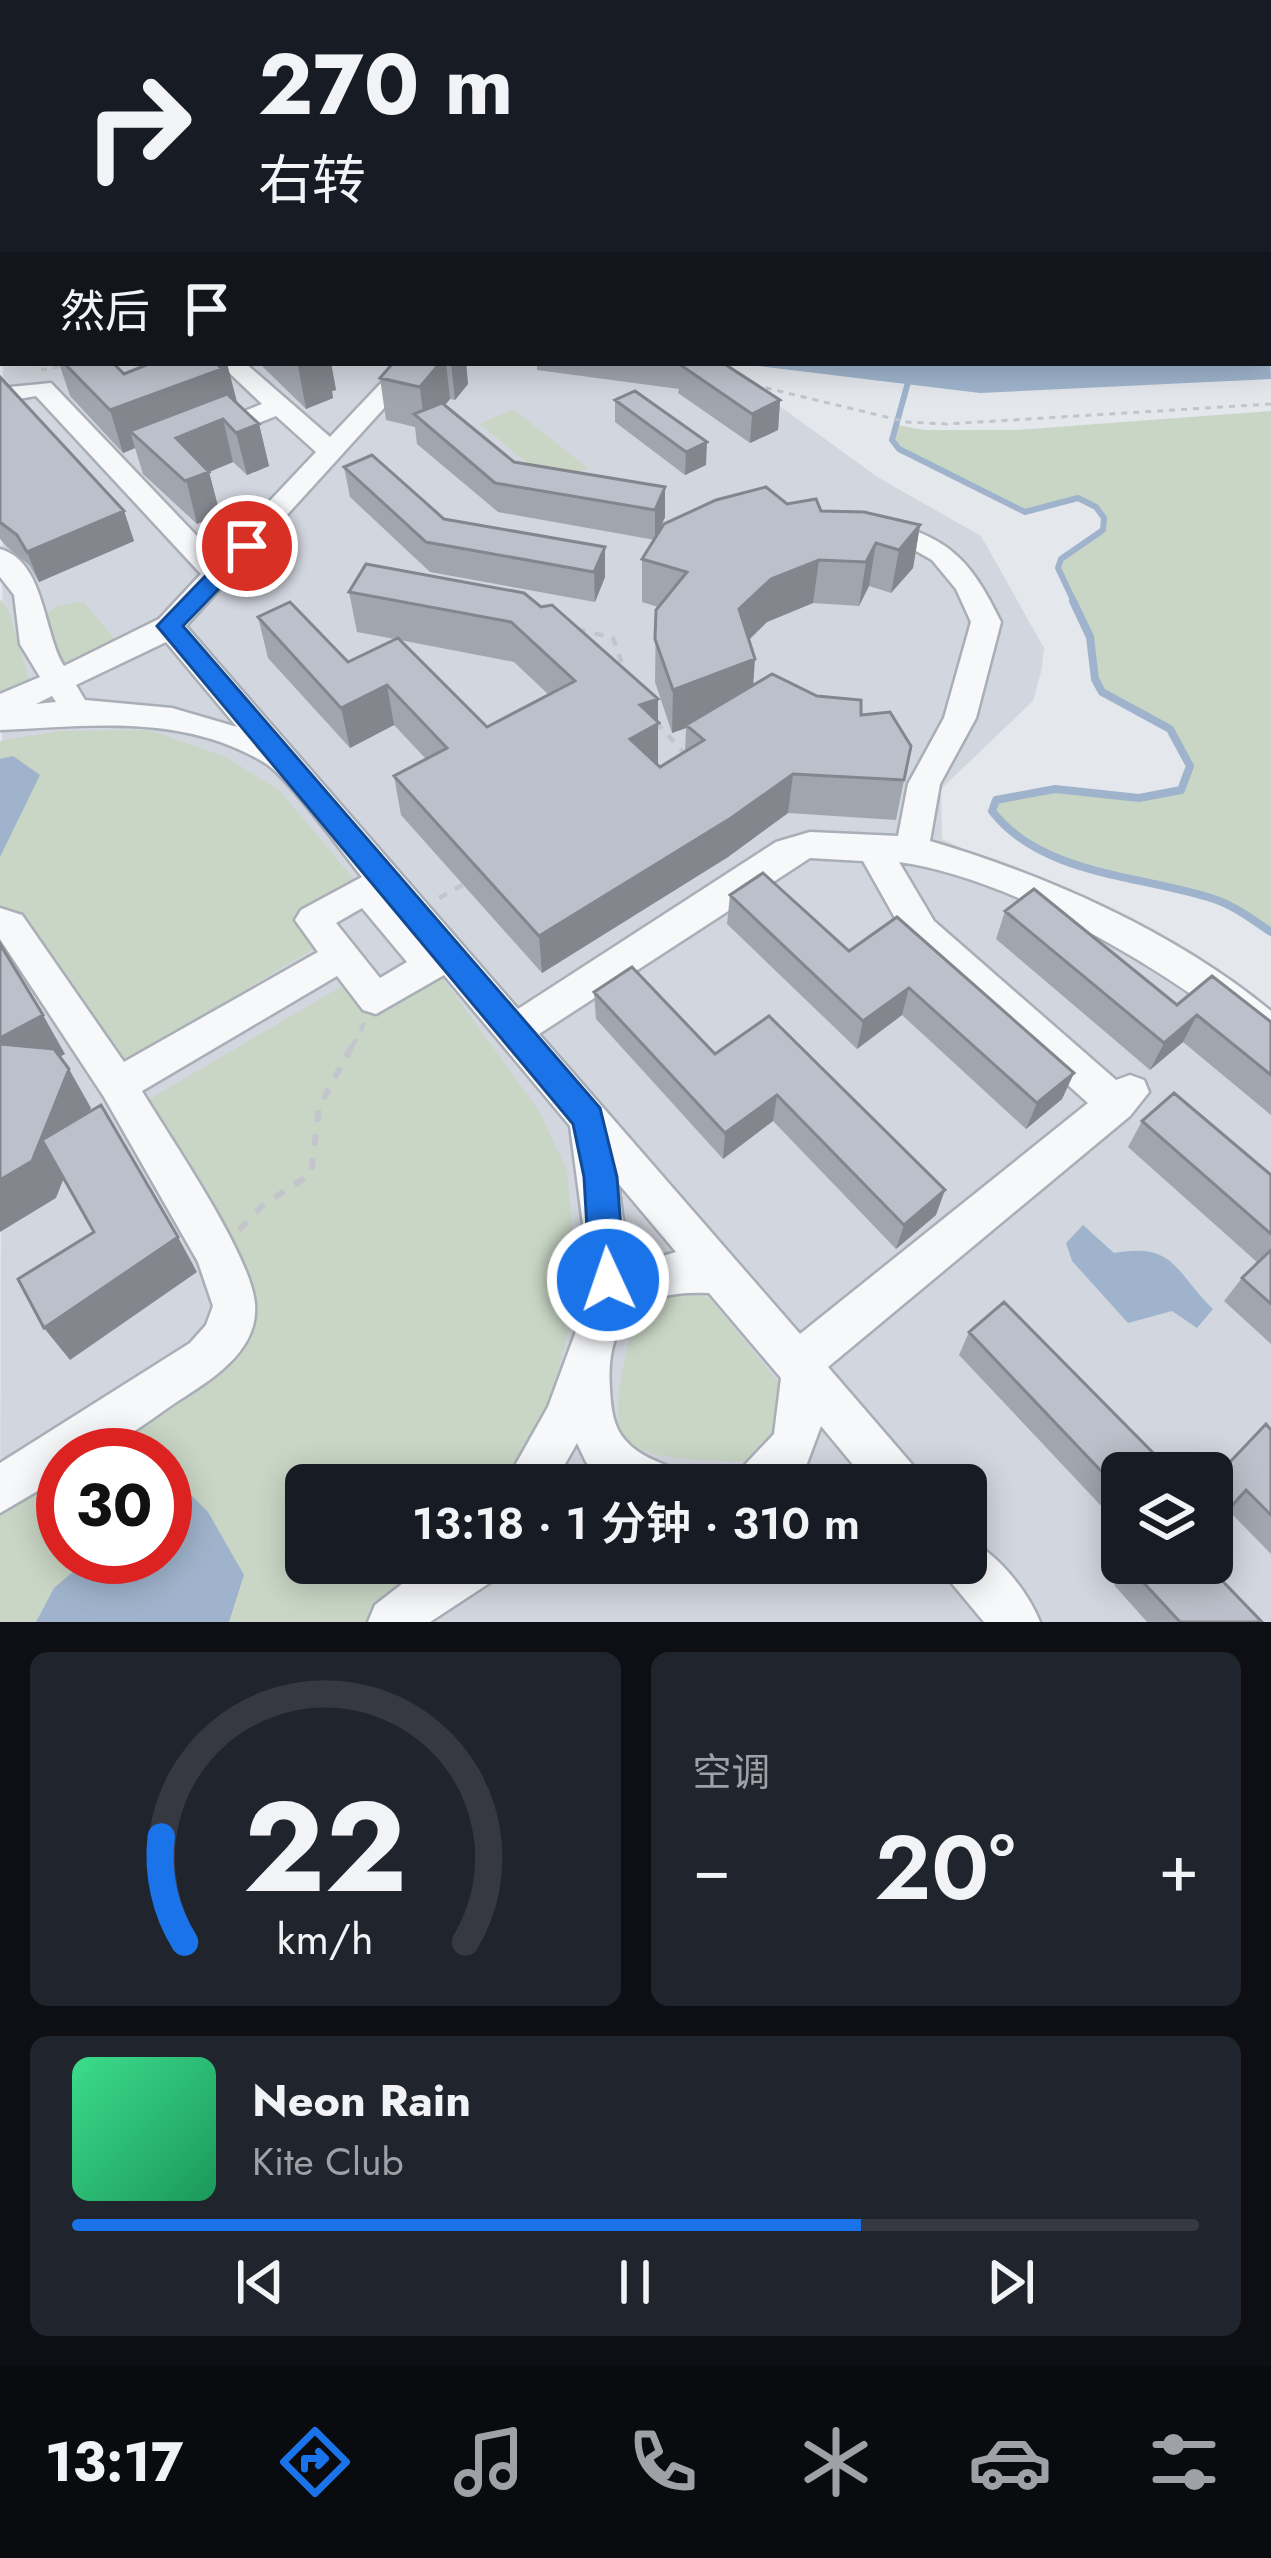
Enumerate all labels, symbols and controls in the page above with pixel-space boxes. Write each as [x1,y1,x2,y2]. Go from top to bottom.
text: 270 m [258,24,513,146]
icon: right [60,48,216,204]
text: 右转 [258,141,366,219]
icon: arrive [174,276,240,342]
text: 然后 [60,279,150,344]
pin [196,495,298,597]
icon: arrive [214,513,280,579]
position arrow [545,1217,671,1343]
speed limit sign: 30 [36,1428,192,1584]
map controls [1101,1452,1233,1584]
button: layers [1101,1452,1233,1584]
text: 13:18 · 1 分钟 · 310 m [412,1491,860,1556]
text: 空调 [693,1744,771,1801]
text: 22 [243,1757,407,1938]
text: 20° [875,1803,1015,1933]
text: − [693,1820,731,1916]
text: + [1158,1820,1199,1916]
text: km/h [277,1908,374,1970]
text: Neon Rain [252,2068,471,2133]
text: Kite Club [252,2133,404,2190]
icon: previous [227,2249,293,2315]
icon: pause [602,2249,668,2315]
icon: next [978,2249,1044,2315]
icon: directions [273,2420,357,2504]
icon: music [447,2420,531,2504]
icon: phone [621,2420,705,2504]
icon: climate [794,2420,878,2504]
icon: car [968,2420,1052,2504]
icon: filters [1142,2420,1226,2504]
text: 13:17 [45,2423,183,2501]

